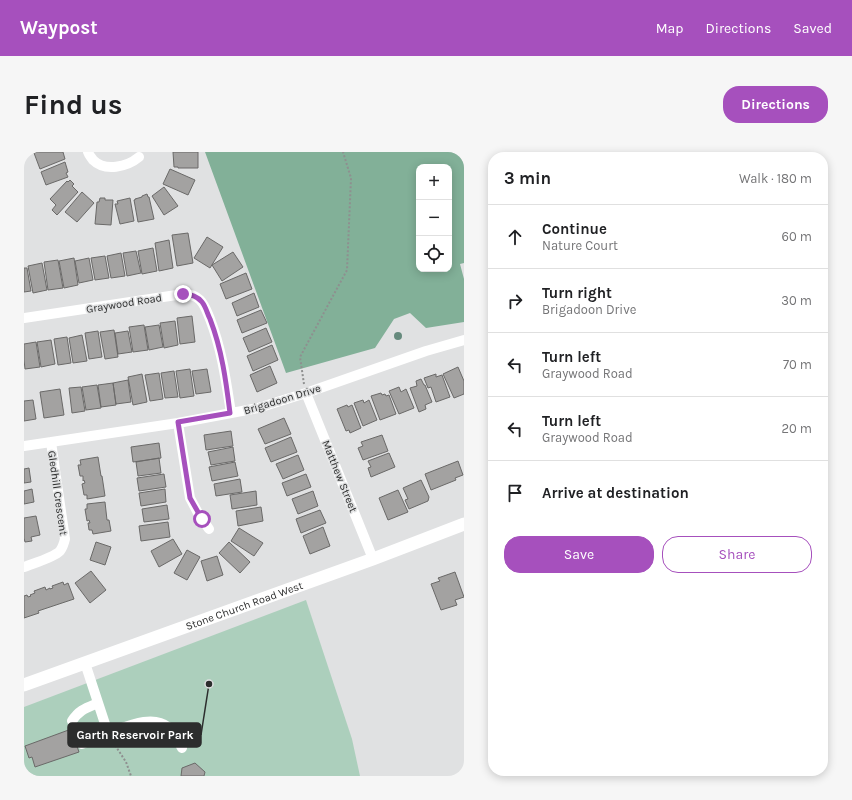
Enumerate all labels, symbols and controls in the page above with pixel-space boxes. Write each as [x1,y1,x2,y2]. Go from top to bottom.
text: Waypost [20,17,98,39]
text: Map [656,20,684,37]
text: Directions [706,20,771,37]
text: Saved [793,20,832,37]
button: Directions [723,86,828,123]
text: Find us [24,88,123,121]
map controls [416,164,452,272]
button: + [416,164,452,200]
text: 3 min [504,168,551,188]
text: Walk · 180 m [739,171,812,186]
button: − [416,200,452,236]
text: Continue [542,220,607,238]
icon: ahead [504,226,526,248]
text: 60 m [782,229,812,244]
button: locate [416,236,452,272]
text: Nature Court [542,238,618,253]
text: Turn right [542,284,612,302]
route end [174,285,192,303]
icon: right [504,290,526,312]
street label: Graywood Road [85,291,163,316]
text: 30 m [781,293,812,308]
text: Brigadoon Drive [542,302,636,317]
text: Turn left [542,348,601,366]
icon: left [504,354,526,376]
text: 70 m [783,357,812,372]
text: Graywood Road [542,366,633,381]
street label: Brigadoon Drive [242,381,323,417]
text: Turn left [542,412,601,430]
icon: left [504,418,526,440]
text: 20 m [782,421,812,436]
text: Graywood Road [542,430,633,445]
street label: Matthew Street [319,438,360,514]
street label: Gledhill Crescent [45,450,70,536]
icon: arrive [504,482,526,504]
text: Arrive at destination [542,484,689,502]
route start [193,510,211,528]
button: Save [504,536,654,573]
button: Share [662,536,812,573]
street label: Stone Church Road West [184,579,305,633]
callout: Garth Reservoir Park [68,723,201,747]
text: Garth Reservoir Park [76,728,194,742]

